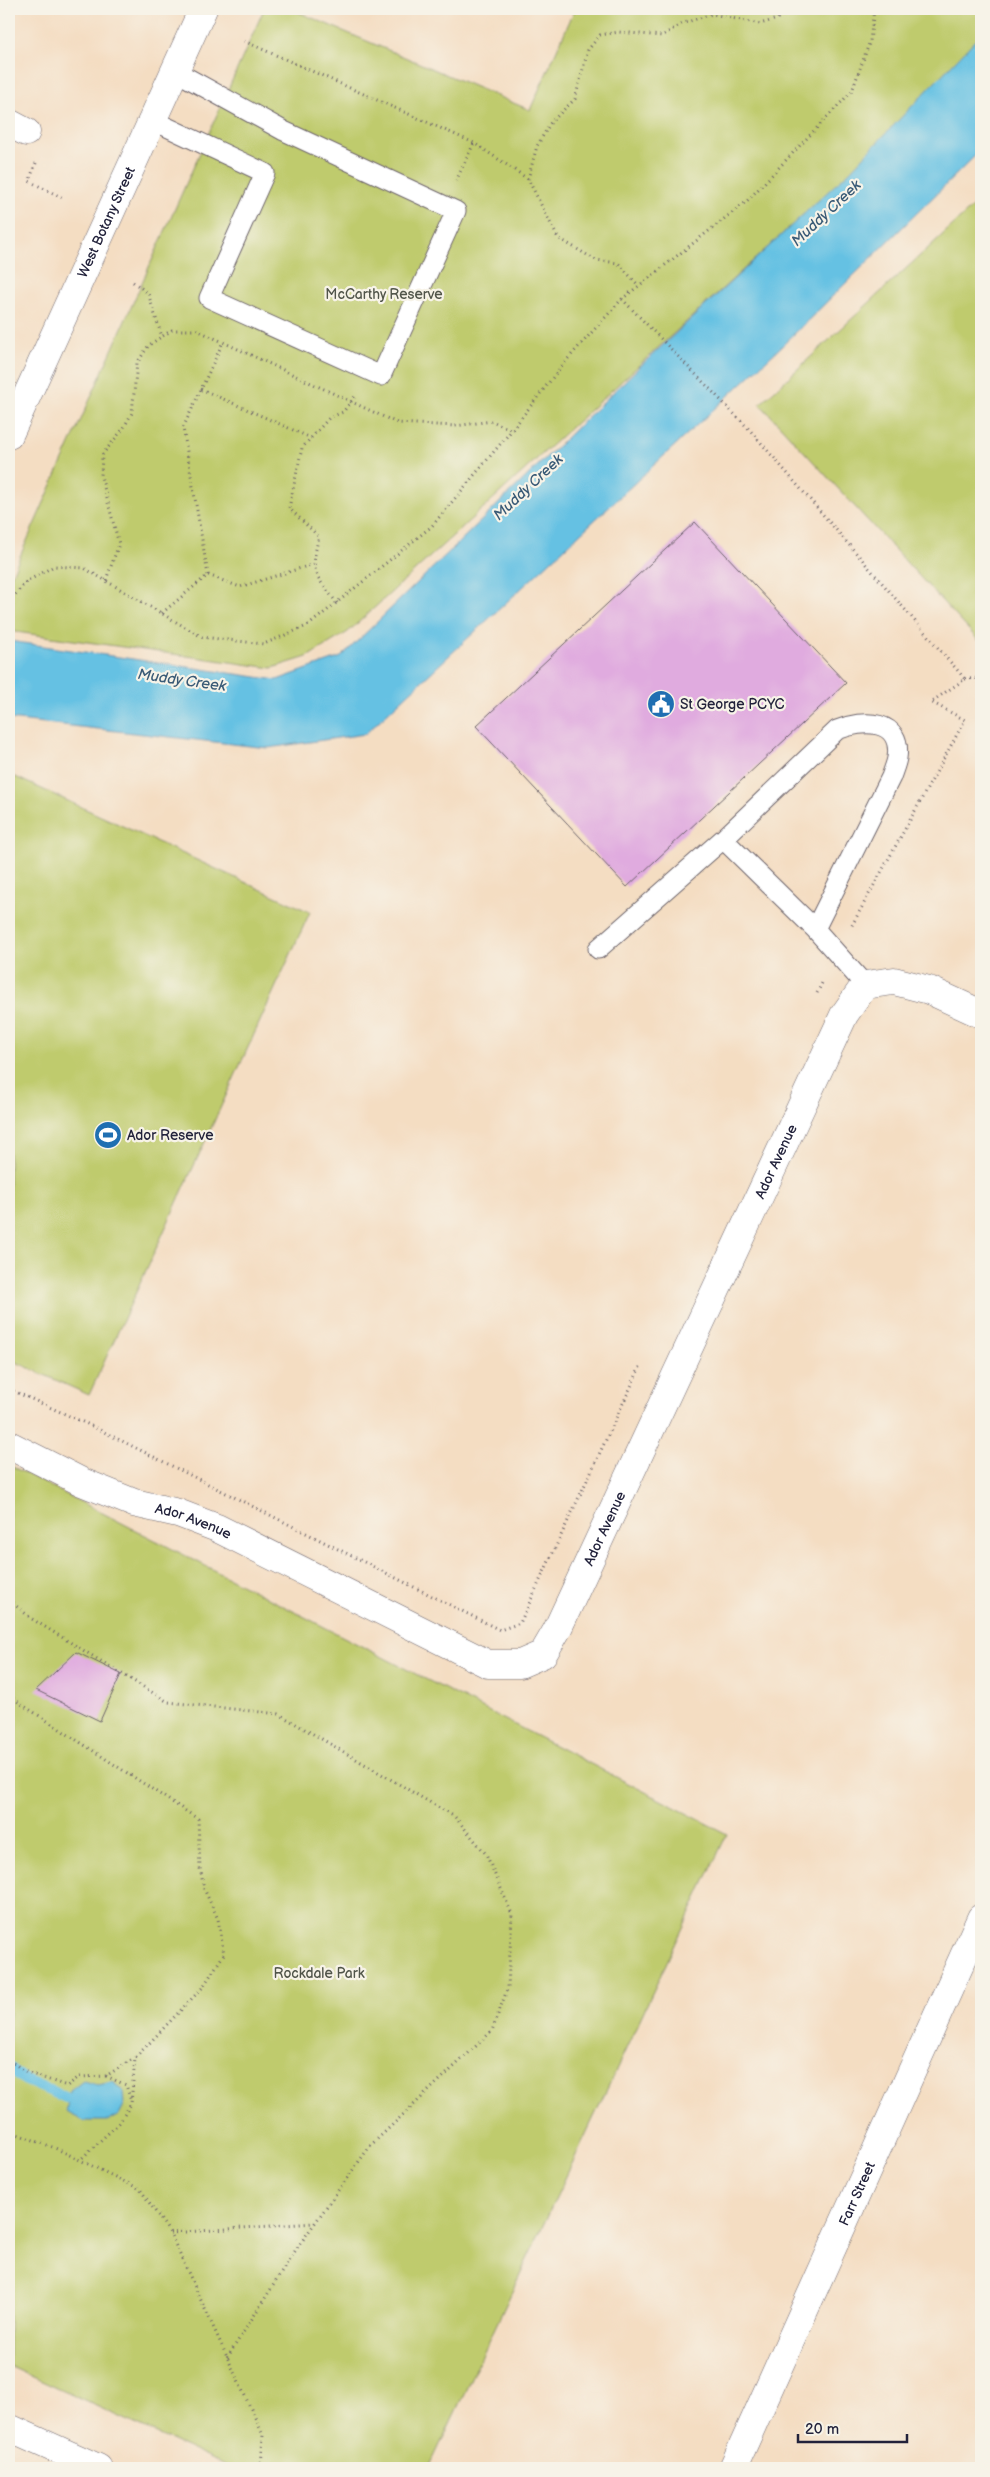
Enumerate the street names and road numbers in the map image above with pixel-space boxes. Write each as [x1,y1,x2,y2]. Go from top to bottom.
street label: West Botany Street [74,164,139,280]
street label: Ador Avenue [751,1122,801,1202]
street label: Ador Avenue [580,1489,630,1569]
street label: Ador Avenue [153,1500,234,1543]
street label: Farr Street [835,2159,879,2228]

